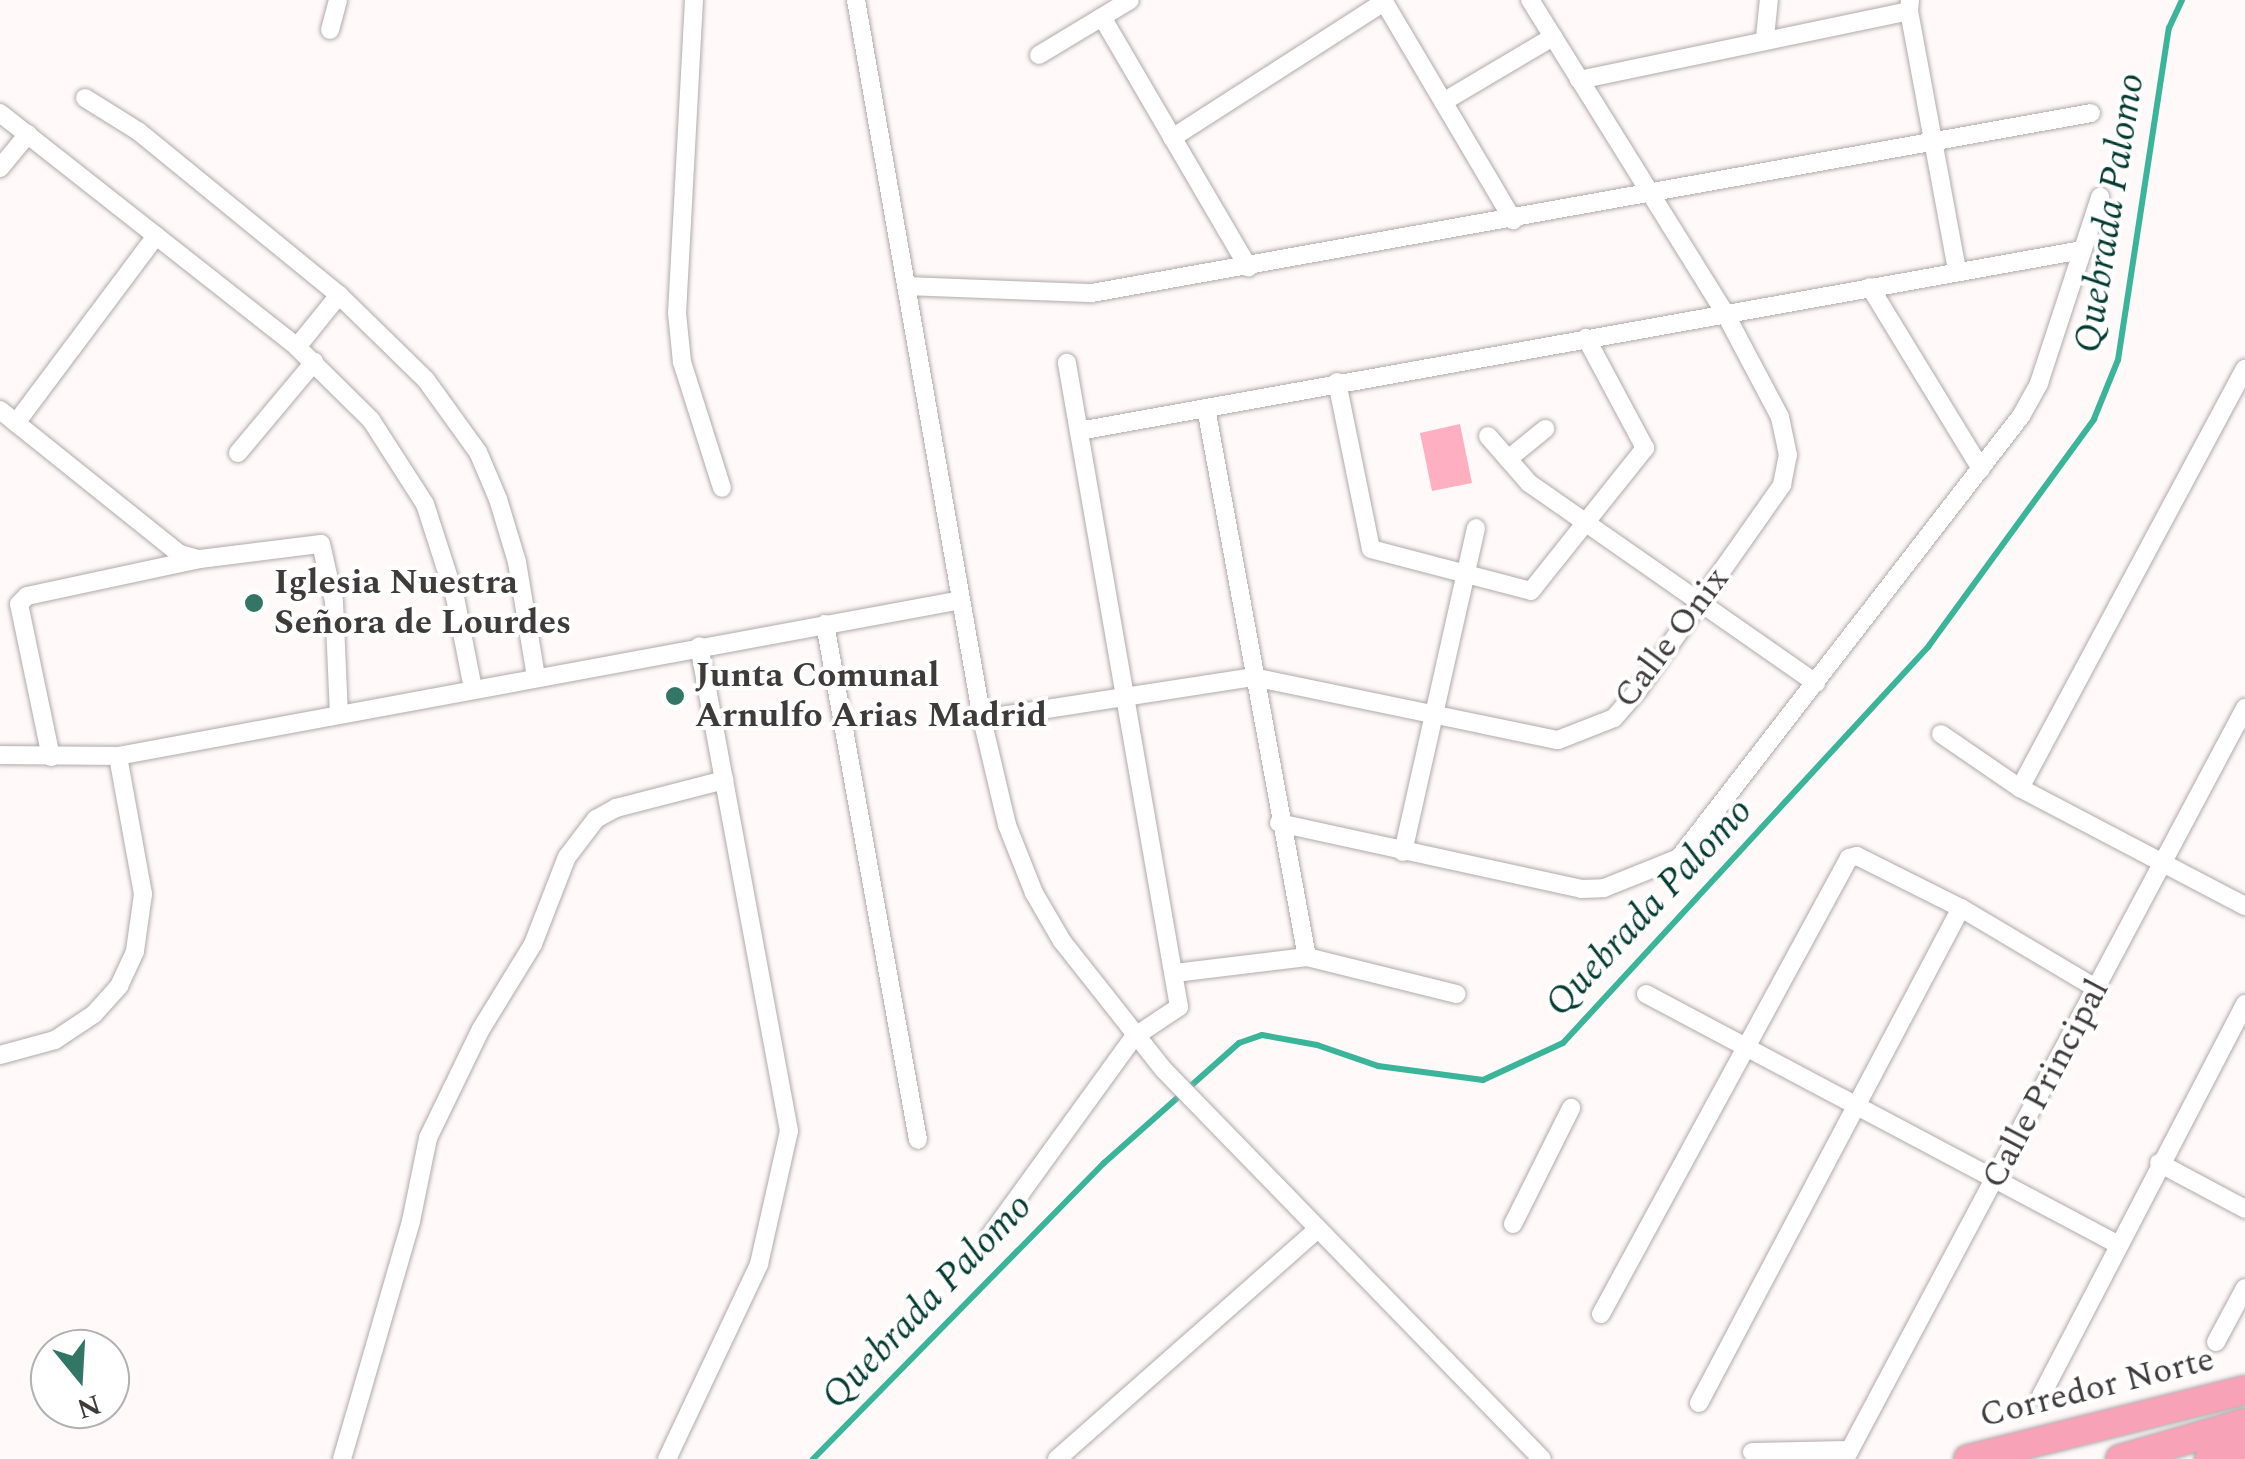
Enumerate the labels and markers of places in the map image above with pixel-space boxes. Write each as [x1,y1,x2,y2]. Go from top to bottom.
place label: Iglesia Nuestra Señora de Lourdes [274,562,571,644]
marker: Iglesia Nuestra Señora de Lourdes [243,592,265,614]
place label: Junta Comunal Arnulfo Arias Madrid [695,655,1047,737]
marker: Junta Comunal Arnulfo Arias Madrid [664,685,686,707]

